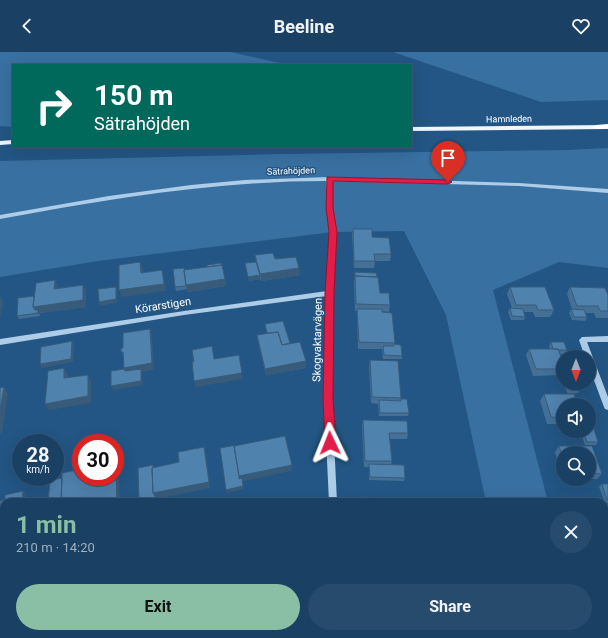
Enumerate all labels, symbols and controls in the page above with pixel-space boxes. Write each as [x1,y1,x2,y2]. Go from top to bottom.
icon: back [16,15,38,37]
icon: heart [570,15,592,37]
text: Beeline [274,16,334,37]
text: 150 m [94,79,173,112]
icon: right [28,80,80,132]
text: Sätrahöjden [94,113,190,134]
street label: Hamnleden [486,114,532,124]
pin [431,141,465,182]
icon: arrive [437,147,459,169]
street label: Sätrahöjden [267,165,315,177]
street label: Körarstigen [134,295,192,316]
street label: Skogvaktarvägen [310,298,325,382]
north arrow [556,350,596,390]
map controls [556,350,596,486]
button: sound [556,398,596,438]
position arrow [309,422,351,464]
speed limit sign: 30 [72,434,124,486]
text: 28 [27,443,49,467]
button: search [556,446,596,486]
text: km/h [26,464,50,475]
text: 1 min [16,511,76,539]
button: close [550,511,592,553]
text: 210 m · 14:20 [16,540,95,555]
button: Exit [16,584,300,630]
button: Share [308,584,592,630]

